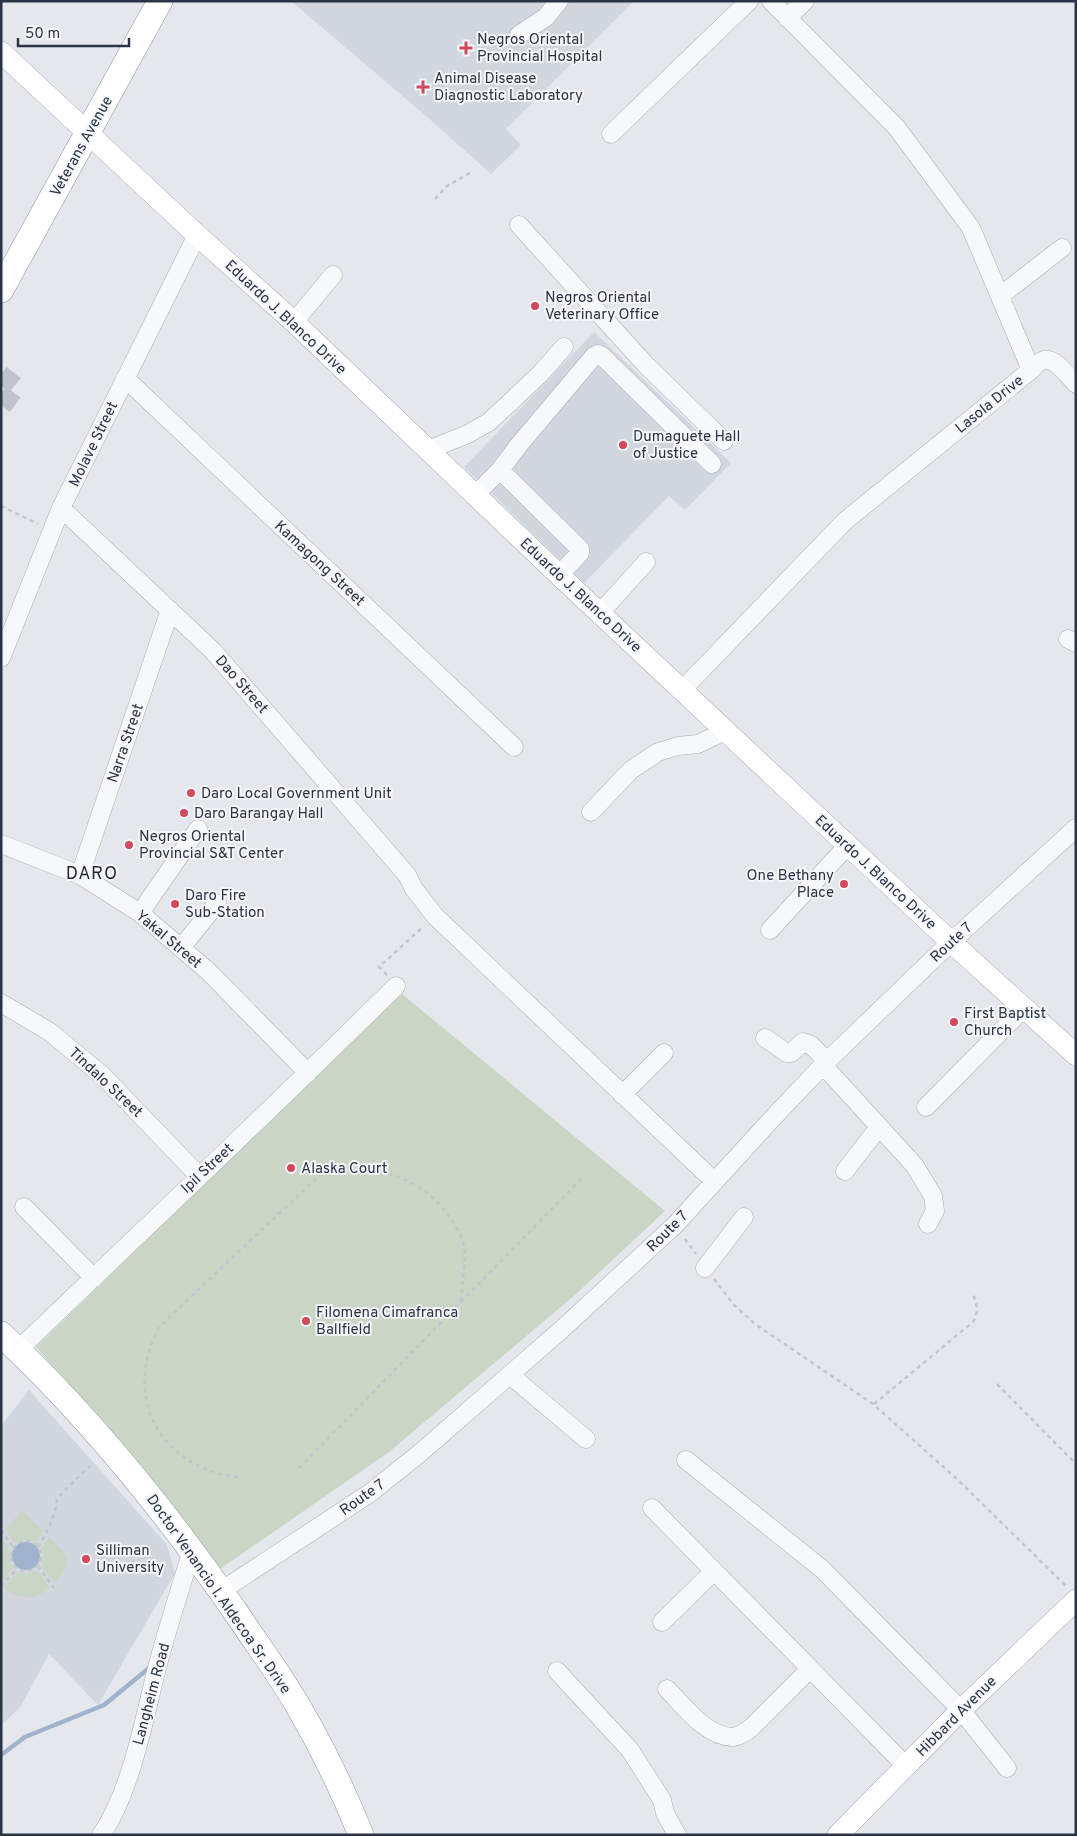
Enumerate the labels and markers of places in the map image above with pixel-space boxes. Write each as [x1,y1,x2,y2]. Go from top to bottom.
place label: Negros Oriental Provincial Hospital [477,31,602,67]
marker: Negros Oriental Provincial Hospital [459,41,473,55]
place label: Animal Disease Diagnostic Laboratory [434,70,583,106]
marker: Animal Disease Diagnostic Laboratory [416,80,430,94]
place label: Negros Oriental Veterinary Office [545,289,659,325]
marker: Negros Oriental Veterinary Office [529,300,541,312]
place label: Dumaguete Hall of Justice [633,428,740,464]
marker: Dumaguete Hall of Justice [617,439,629,451]
place label: Daro Local Government Unit [201,785,392,804]
marker: Daro Local Government Unit [185,787,197,799]
place label: Daro Barangay Hall [194,805,323,824]
marker: Daro Barangay Hall [178,807,190,819]
place label: Negros Oriental Provincial S&T Center [139,828,284,864]
marker: Negros Oriental Provincial S&T Center [123,839,135,851]
place label: One Bethany Place [747,867,834,903]
marker: One Bethany Place [838,878,850,890]
place label: Daro Fire Sub-Station [185,887,265,923]
marker: Daro Fire Sub-Station [169,898,181,910]
place label: First Baptist Church [964,1005,1046,1041]
marker: First Baptist Church [948,1016,960,1028]
place label: Alaska Court [301,1160,387,1179]
marker: Alaska Court [285,1162,297,1174]
place label: Filomena Cimafranca Ballfield [316,1304,458,1340]
marker: Filomena Cimafranca Ballfield [300,1315,312,1327]
place label: Silliman University [96,1542,164,1578]
marker: Silliman University [80,1553,92,1565]

